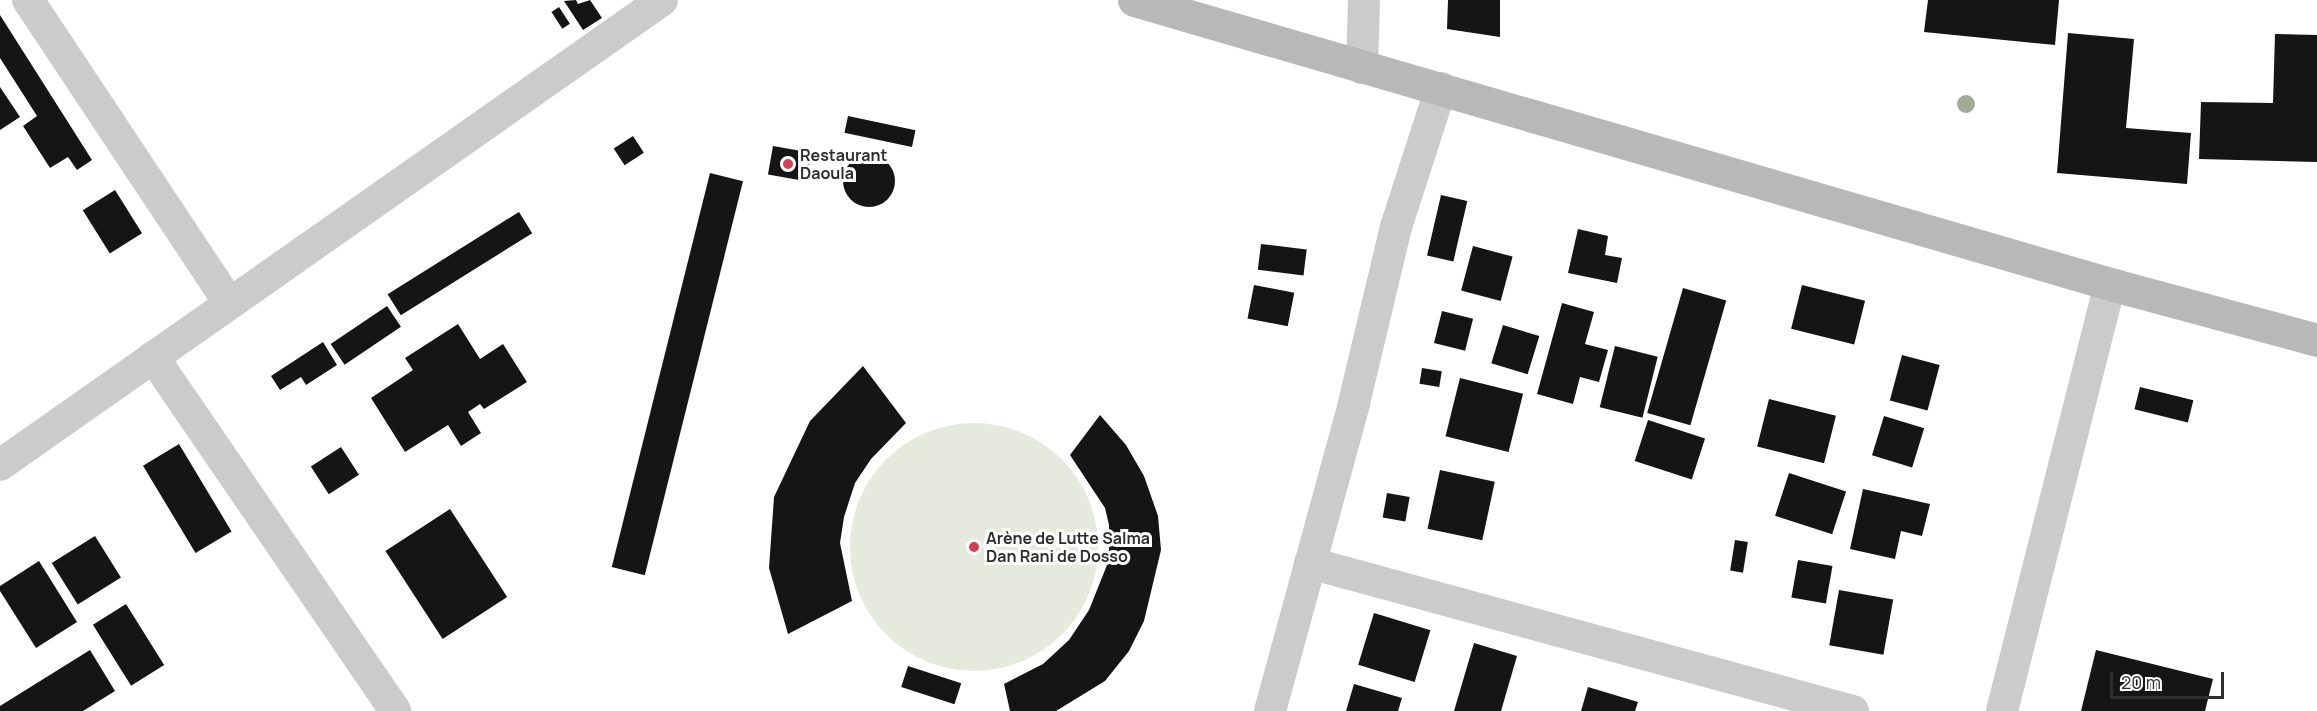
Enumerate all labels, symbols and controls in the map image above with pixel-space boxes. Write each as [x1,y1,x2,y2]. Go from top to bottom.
place label: Restaurant Daoula [800,145,887,183]
marker: Restaurant Daoula [781,157,795,171]
place label: Arène de Lutte Salma Dan Rani de Dosso [986,528,1150,566]
marker: Arène de Lutte Salma Dan Rani de Dosso [967,540,981,554]
scale bar [2113,660,2227,698]
text: 20 m [2121,670,2161,694]

